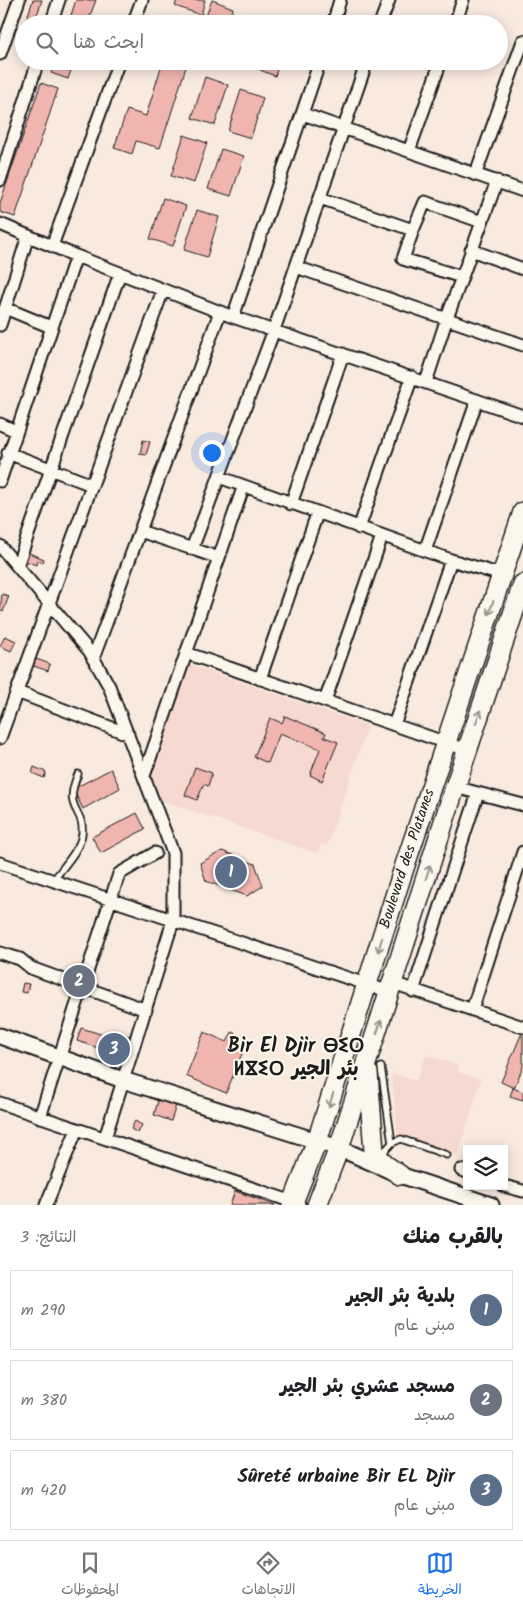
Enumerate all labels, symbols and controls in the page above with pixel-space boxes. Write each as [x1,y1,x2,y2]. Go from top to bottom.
search box [15,15,508,70]
text: ابحث هنا [73,28,144,58]
icon: search [33,29,61,57]
your location [199,440,225,466]
one-way arrow [486,600,496,616]
one-way arrow [474,710,483,726]
street label: Boulevard des Platanes [373,785,442,932]
pin: 1 [215,853,247,891]
one-way arrow [424,865,433,880]
one-way arrow [375,937,385,953]
pin: 2 [63,962,95,1000]
one-way arrow [374,1019,384,1035]
pin: 3 [98,1030,130,1068]
district label: Bir El Djir ⴱⵉⵔ ⵍⴵⵉⵔ بئر الجير [228,1031,364,1086]
one-way arrow [325,1091,335,1107]
map controls [463,1145,508,1190]
button: layers [463,1145,508,1190]
text: بالقرب منك [403,1221,503,1254]
text: النتائج: 3 [20,1225,76,1250]
text: بلدية بئر الجير [347,1282,455,1312]
text: 290 m [21,1298,65,1323]
text: 1 [484,1298,488,1323]
text: مبنى عام [394,1313,455,1338]
text: مسجد عشري بئر الجير [280,1372,455,1402]
text: 380 m [21,1388,67,1413]
text: 2 [481,1388,491,1413]
text: مسجد [414,1403,455,1428]
text: Sûreté urbaine Bir EL Djir [238,1462,455,1492]
text: 420 m [21,1478,66,1503]
text: 3 [482,1478,490,1503]
text: مبنى عام [394,1493,455,1518]
tab: المحفوظات [61,1549,119,1602]
tab: الاتجاهات [241,1549,296,1602]
tab: الخريطة [418,1549,462,1602]

